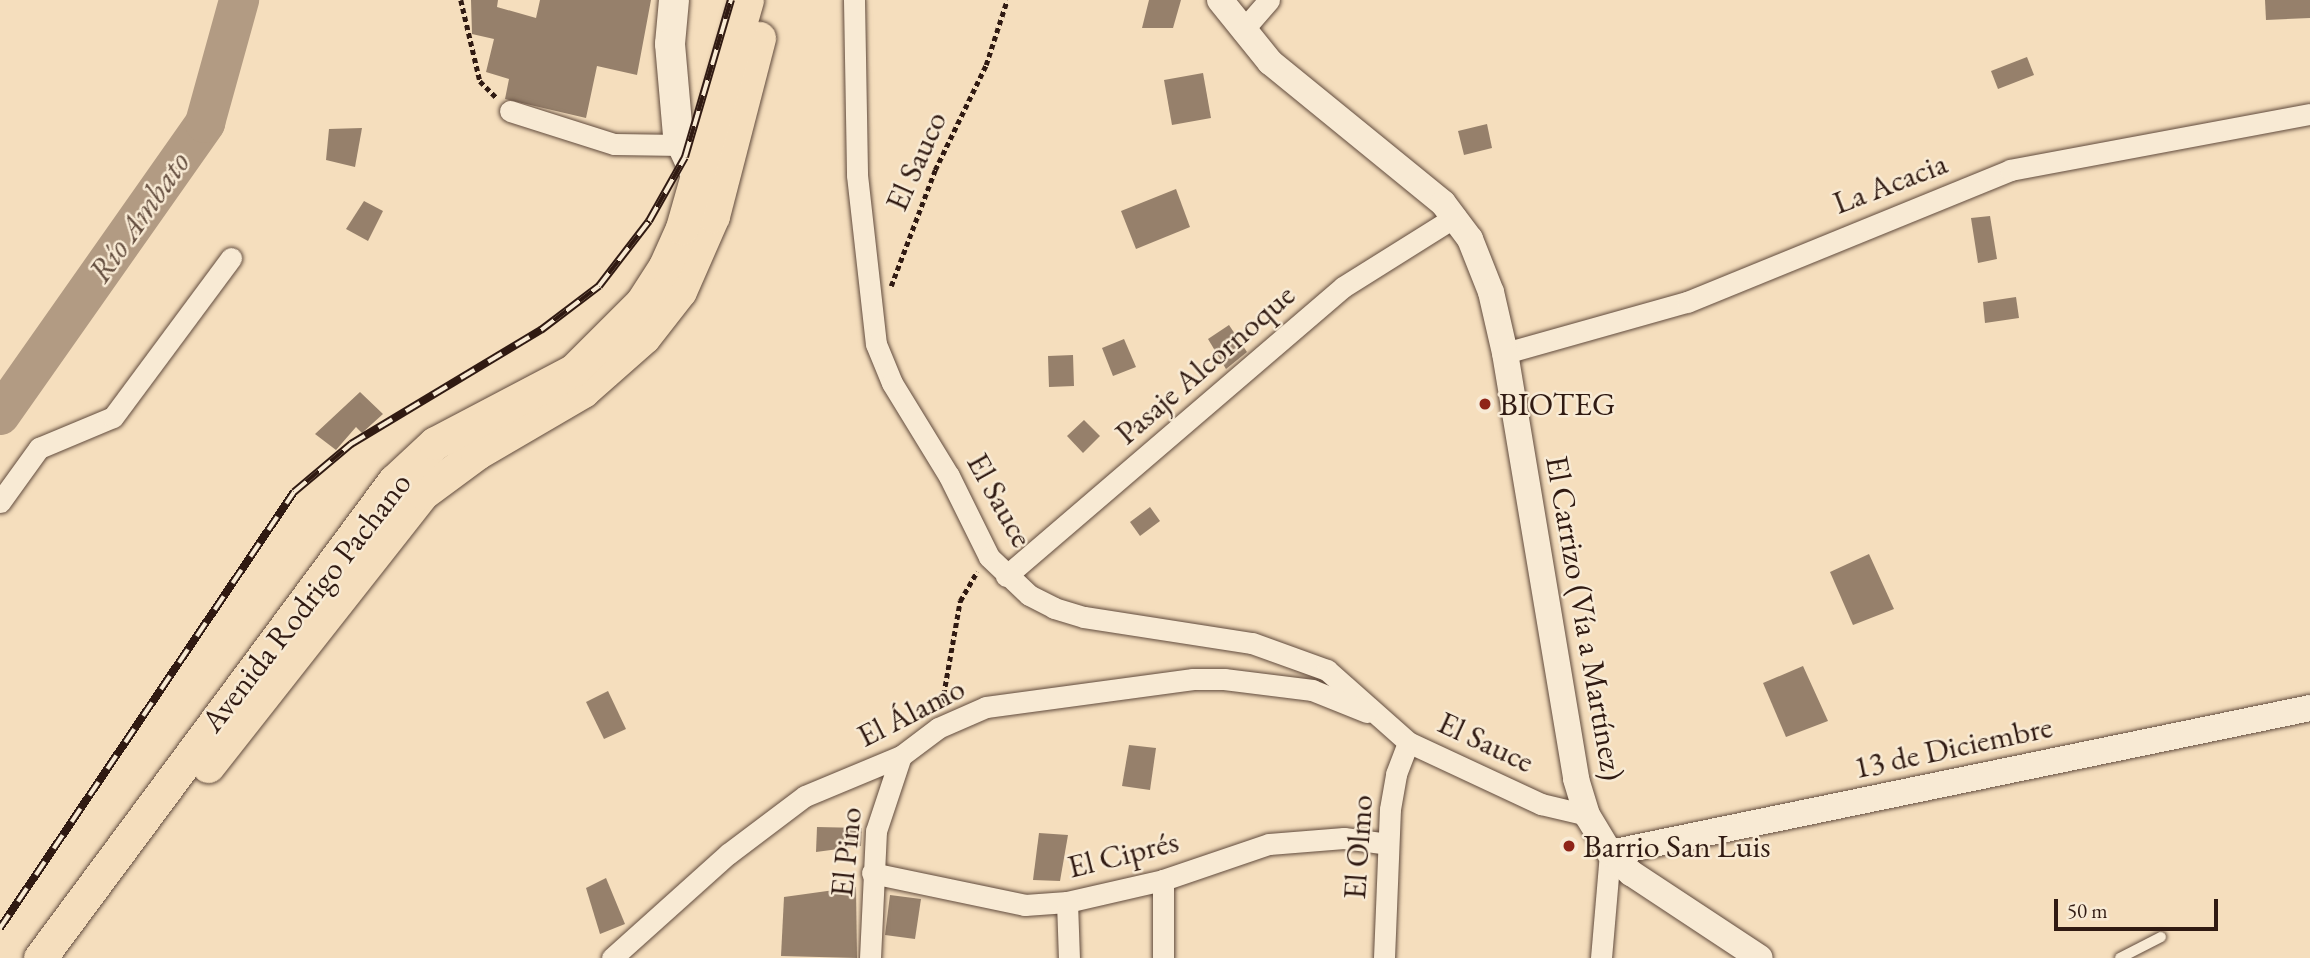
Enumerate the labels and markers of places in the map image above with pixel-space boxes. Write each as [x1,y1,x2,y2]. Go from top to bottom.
place label: BIOTEG [1499,385,1615,423]
marker: BIOTEG [1477,396,1493,412]
place label: Barrio San Luis [1583,827,1771,865]
marker: Barrio San Luis [1561,838,1577,854]

